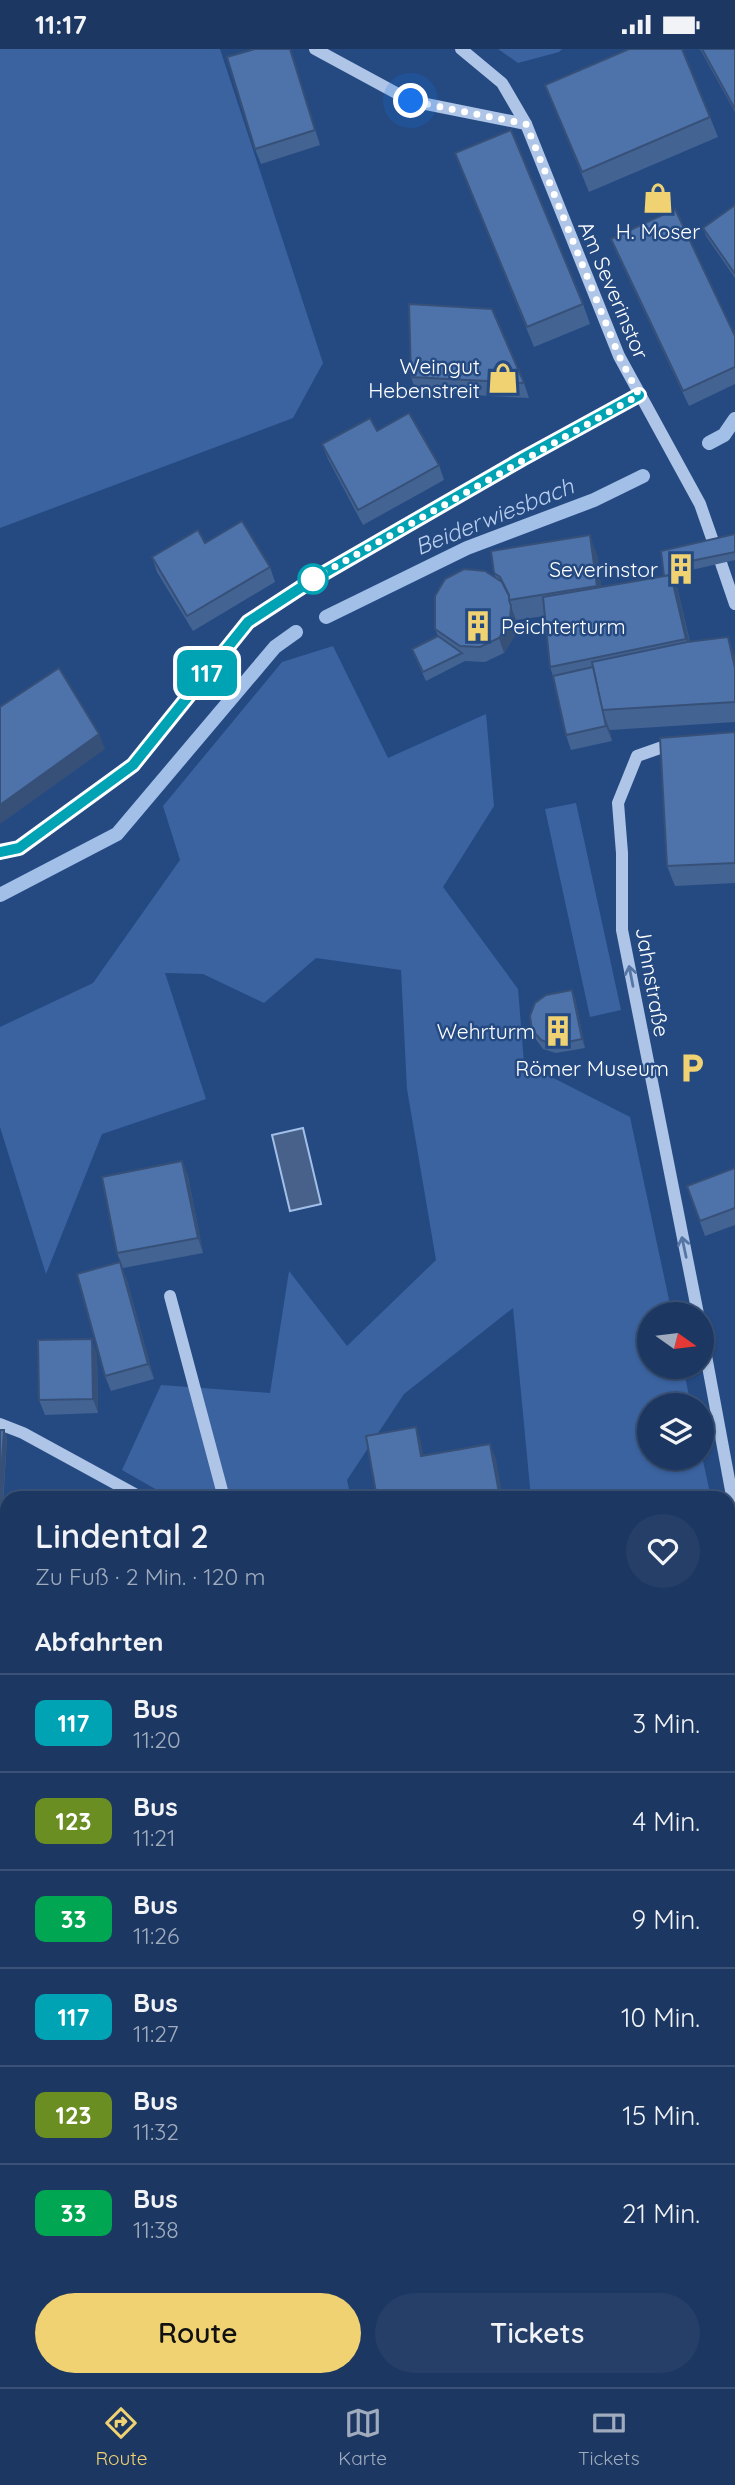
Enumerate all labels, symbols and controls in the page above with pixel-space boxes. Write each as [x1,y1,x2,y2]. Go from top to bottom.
text: 11:17 [35,8,87,41]
your location [393,83,428,118]
shop icon: H. Moser [641,181,675,215]
street label: Am Severinstor [573,217,655,363]
place label: H. Moser [616,218,700,244]
place label: Weingut Hebenstreit [368,353,480,403]
shop icon: Weingut Hebenstreit [486,361,520,395]
water label: Beiderwiesbach [410,471,578,561]
building icon: Severinstor [664,552,698,586]
place label: Severinstor [549,556,658,582]
unlabelled marker [298,564,328,594]
building icon: Peichterturm [461,609,495,643]
place label: Peichterturm [501,613,626,639]
line badge: 117 [167,650,247,696]
text: 117 [191,658,223,688]
street label: Jahnstraße [631,925,675,1039]
one-way arrow [624,965,637,988]
building icon: Wehrturm [541,1014,575,1048]
place label: Wehrturm [437,1018,535,1044]
parking icon: Römer Museum [675,1051,709,1085]
place label: Römer Museum [515,1055,669,1081]
one-way arrow [677,1236,691,1259]
north arrow [637,1302,714,1379]
map controls [637,1302,714,1470]
button: layers [637,1393,714,1470]
button: heart [626,1514,700,1588]
text: Lindental 2 [35,1515,209,1556]
text: Zu Fuß · 2 Min. · 120 m [35,1562,265,1591]
text: Abfahrten [35,1625,164,1658]
text: Bus [133,1692,178,1725]
text: 3 Min. [632,1707,700,1740]
text: 117 [58,1708,89,1738]
text: 11:20 [133,1725,181,1754]
text: Bus [133,1790,178,1823]
text: 4 Min. [632,1805,700,1838]
text: 123 [56,1806,91,1836]
text: 11:21 [133,1823,176,1852]
text: Bus [133,1888,178,1921]
text: 9 Min. [632,1903,700,1936]
text: 33 [61,1904,86,1934]
text: 11:26 [133,1921,179,1950]
text: Bus [133,1986,178,2019]
text: 10 Min. [621,2001,700,2034]
text: 117 [58,2002,89,2032]
text: 11:27 [133,2019,178,2048]
text: Bus [133,2084,178,2117]
text: 15 Min. [622,2099,700,2132]
text: 123 [56,2100,91,2130]
text: 11:32 [133,2117,179,2146]
text: Bus [133,2182,178,2215]
text: 21 Min. [622,2197,700,2230]
text: 33 [61,2198,86,2228]
text: 11:38 [133,2215,179,2244]
button: Route [35,2293,361,2373]
button: Tickets [375,2293,700,2373]
tab: Route [95,2404,147,2470]
tab: Karte [338,2404,387,2470]
tab: Tickets [578,2404,640,2470]

